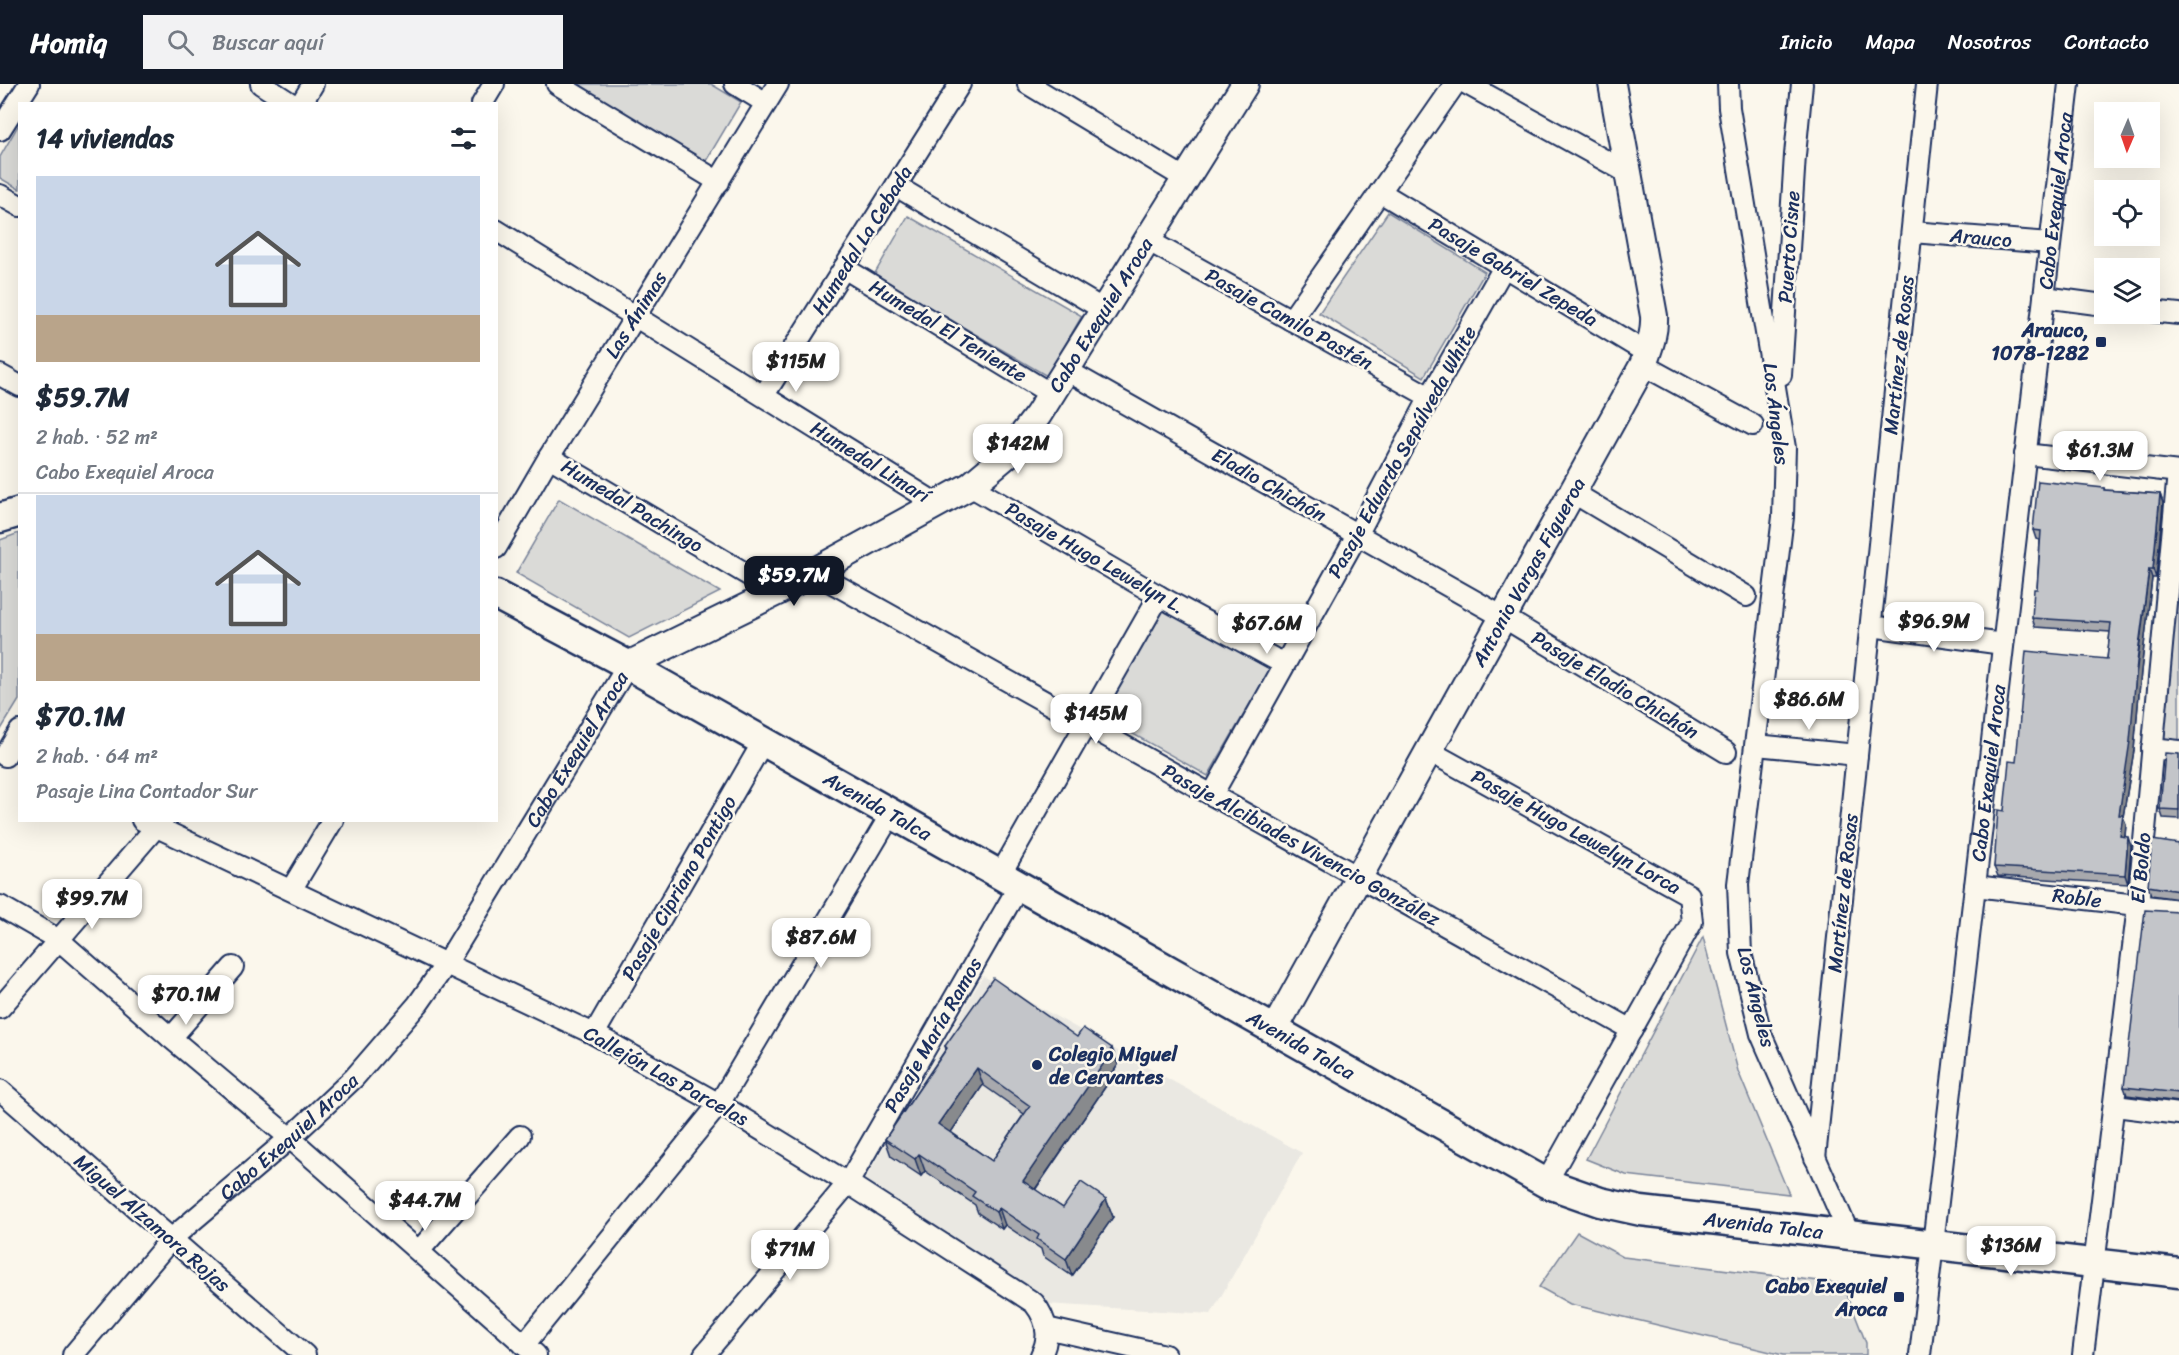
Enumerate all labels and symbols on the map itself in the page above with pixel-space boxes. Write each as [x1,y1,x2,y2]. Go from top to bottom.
north arrow [2094,102,2160,168]
street label: Cabo Exequiel Aroca [2028,110,2083,291]
street label: Humedal La Cebada [802,158,922,322]
street label: Puerto Cisne [1768,190,1810,304]
street label: Pasaje Gabriel Zepeda [1421,207,1605,337]
street label: Arauco [1948,218,2013,258]
street label: Cabo Exequiel Aroca [1039,229,1163,400]
street label: Pasaje Camilo Pastén [1199,258,1380,380]
street label: Las Ánimas [595,264,677,366]
street label: Humedal El Teniente [862,270,1034,392]
street label: Martínez de Rosas [1873,273,1925,436]
place label: Arauco, 1078-1282 [1991,313,2089,371]
street label: Pasaje Eduardo Sepúlveda White [1318,319,1486,585]
marker: Arauco, 1078-1282 [2094,335,2108,349]
pin: $115M [754,342,838,393]
street label: Los Ángeles [1752,361,1800,468]
street label: Humedal Limarí [803,411,939,514]
pin: $142M [976,424,1060,475]
pin: $61.3M [2051,431,2149,482]
street label: Eladio Chichón [1205,438,1333,532]
street label: Humedal Pachingo [554,450,710,563]
street label: Antonio Vargas Figueroa [1461,470,1595,674]
street label: Pasaje Hugo Lewelyn L. [998,492,1192,624]
pin: $59.7M [745,556,843,607]
pin: $96.9M [1885,602,1983,653]
pin: $67.6M [1218,604,1316,655]
street label: Pasaje Eladio Chichón [1524,621,1706,749]
street label: Cabo Exequiel Aroca [516,663,639,834]
pin: $86.6M [1760,680,1858,731]
street label: Cabo Exequiel Aroca [1960,682,2016,863]
pin: $145M [1054,694,1138,745]
street label: Pasaje Alcibiades Vivencio González [1155,754,1447,937]
street label: Pasaje Hugo Lewelyn Lorca [1464,760,1688,904]
street label: Avenida Talca [816,761,939,851]
street label: Pasaje Cipriano Pontigo [612,789,746,987]
street label: Martínez de Rosas [1817,811,1869,974]
street label: El Boldo [2120,831,2162,905]
street label: Roble [2050,878,2104,918]
pin: $99.7M [43,879,141,930]
pin: $87.6M [772,918,870,969]
street label: Los Ángeles [1727,943,1786,1052]
street label: Pasaje María Ramos [874,950,992,1120]
pin: $70.1M [137,975,235,1026]
street label: Avenida Talca [1239,999,1363,1090]
street label: Callejón Las Parcelas [577,1016,756,1136]
place label: Colegio Miguel de Cervantes [1048,1037,1179,1095]
marker: Colegio Miguel de Cervantes [1030,1058,1044,1072]
street label: Cabo Exequiel Aroca [211,1064,368,1209]
street label: Miguel Alzamora Rojas [66,1145,239,1302]
pin: $44.7M [376,1181,474,1232]
street label: Avenida Talca [1701,1201,1826,1249]
pin: $136M [1969,1226,2053,1277]
pin: $71M [754,1230,826,1281]
place label: Cabo Exequiel Aroca [1765,1269,1888,1327]
marker: Cabo Exequiel Aroca [1892,1290,1906,1304]

